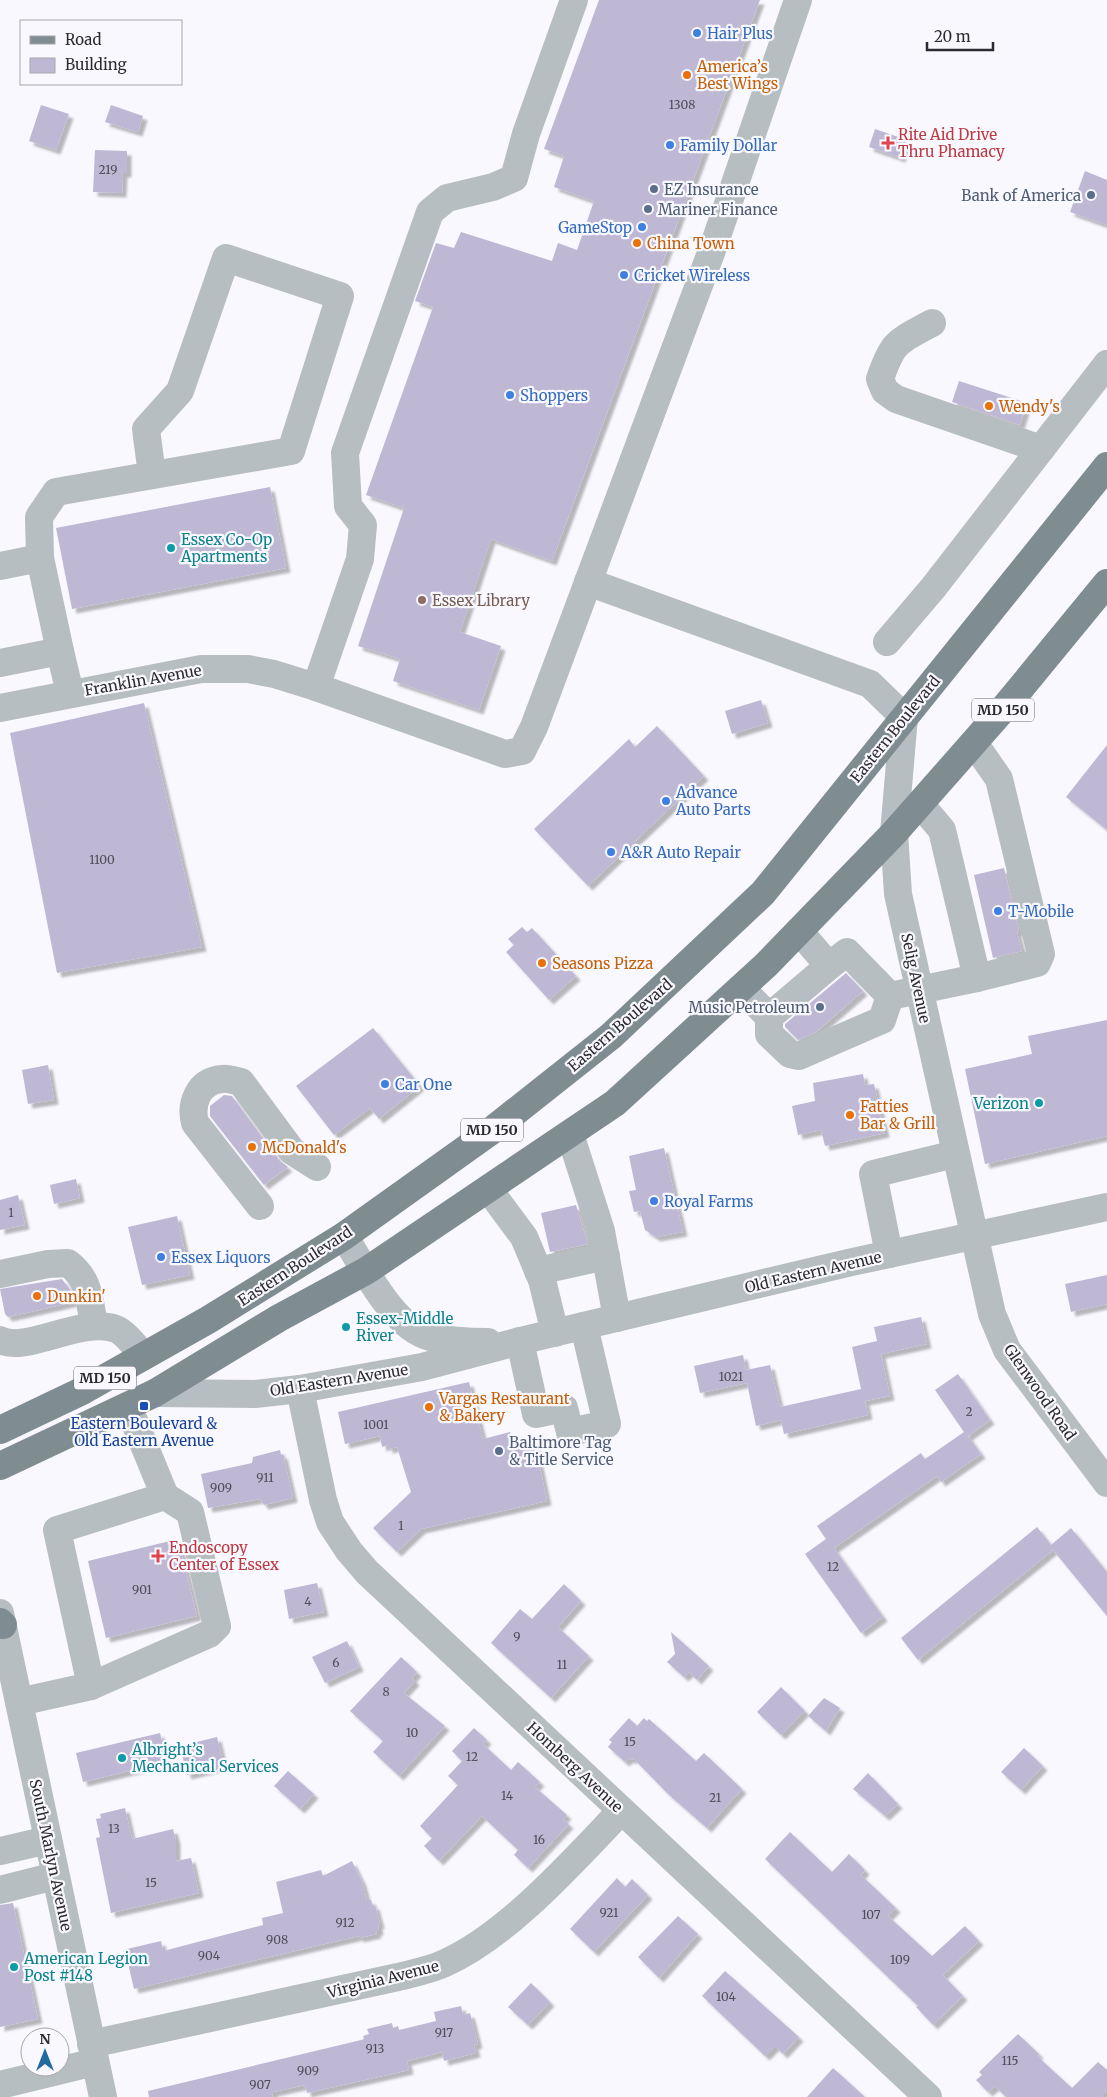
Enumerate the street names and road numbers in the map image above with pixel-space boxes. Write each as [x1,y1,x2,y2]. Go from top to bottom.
street label: Franklin Avenue [83,660,203,700]
street label: Eastern Boulevard [846,672,944,786]
road number: MD 150 [972,698,1034,722]
street label: Selig Avenue [897,931,935,1025]
street label: Eastern Boulevard [564,975,676,1075]
road number: MD 150 [461,1118,523,1142]
street label: Eastern Boulevard [234,1222,356,1310]
street label: Old Eastern Avenue [743,1247,883,1297]
street label: Glenwood Road [1000,1340,1080,1444]
street label: Old Eastern Avenue [269,1360,410,1400]
road number: MD 150 [74,1366,136,1390]
street label: Homberg Avenue [523,1718,627,1816]
street label: South Marlyn Avenue [26,1777,76,1933]
street label: Virginia Avenue [324,1956,441,2002]

